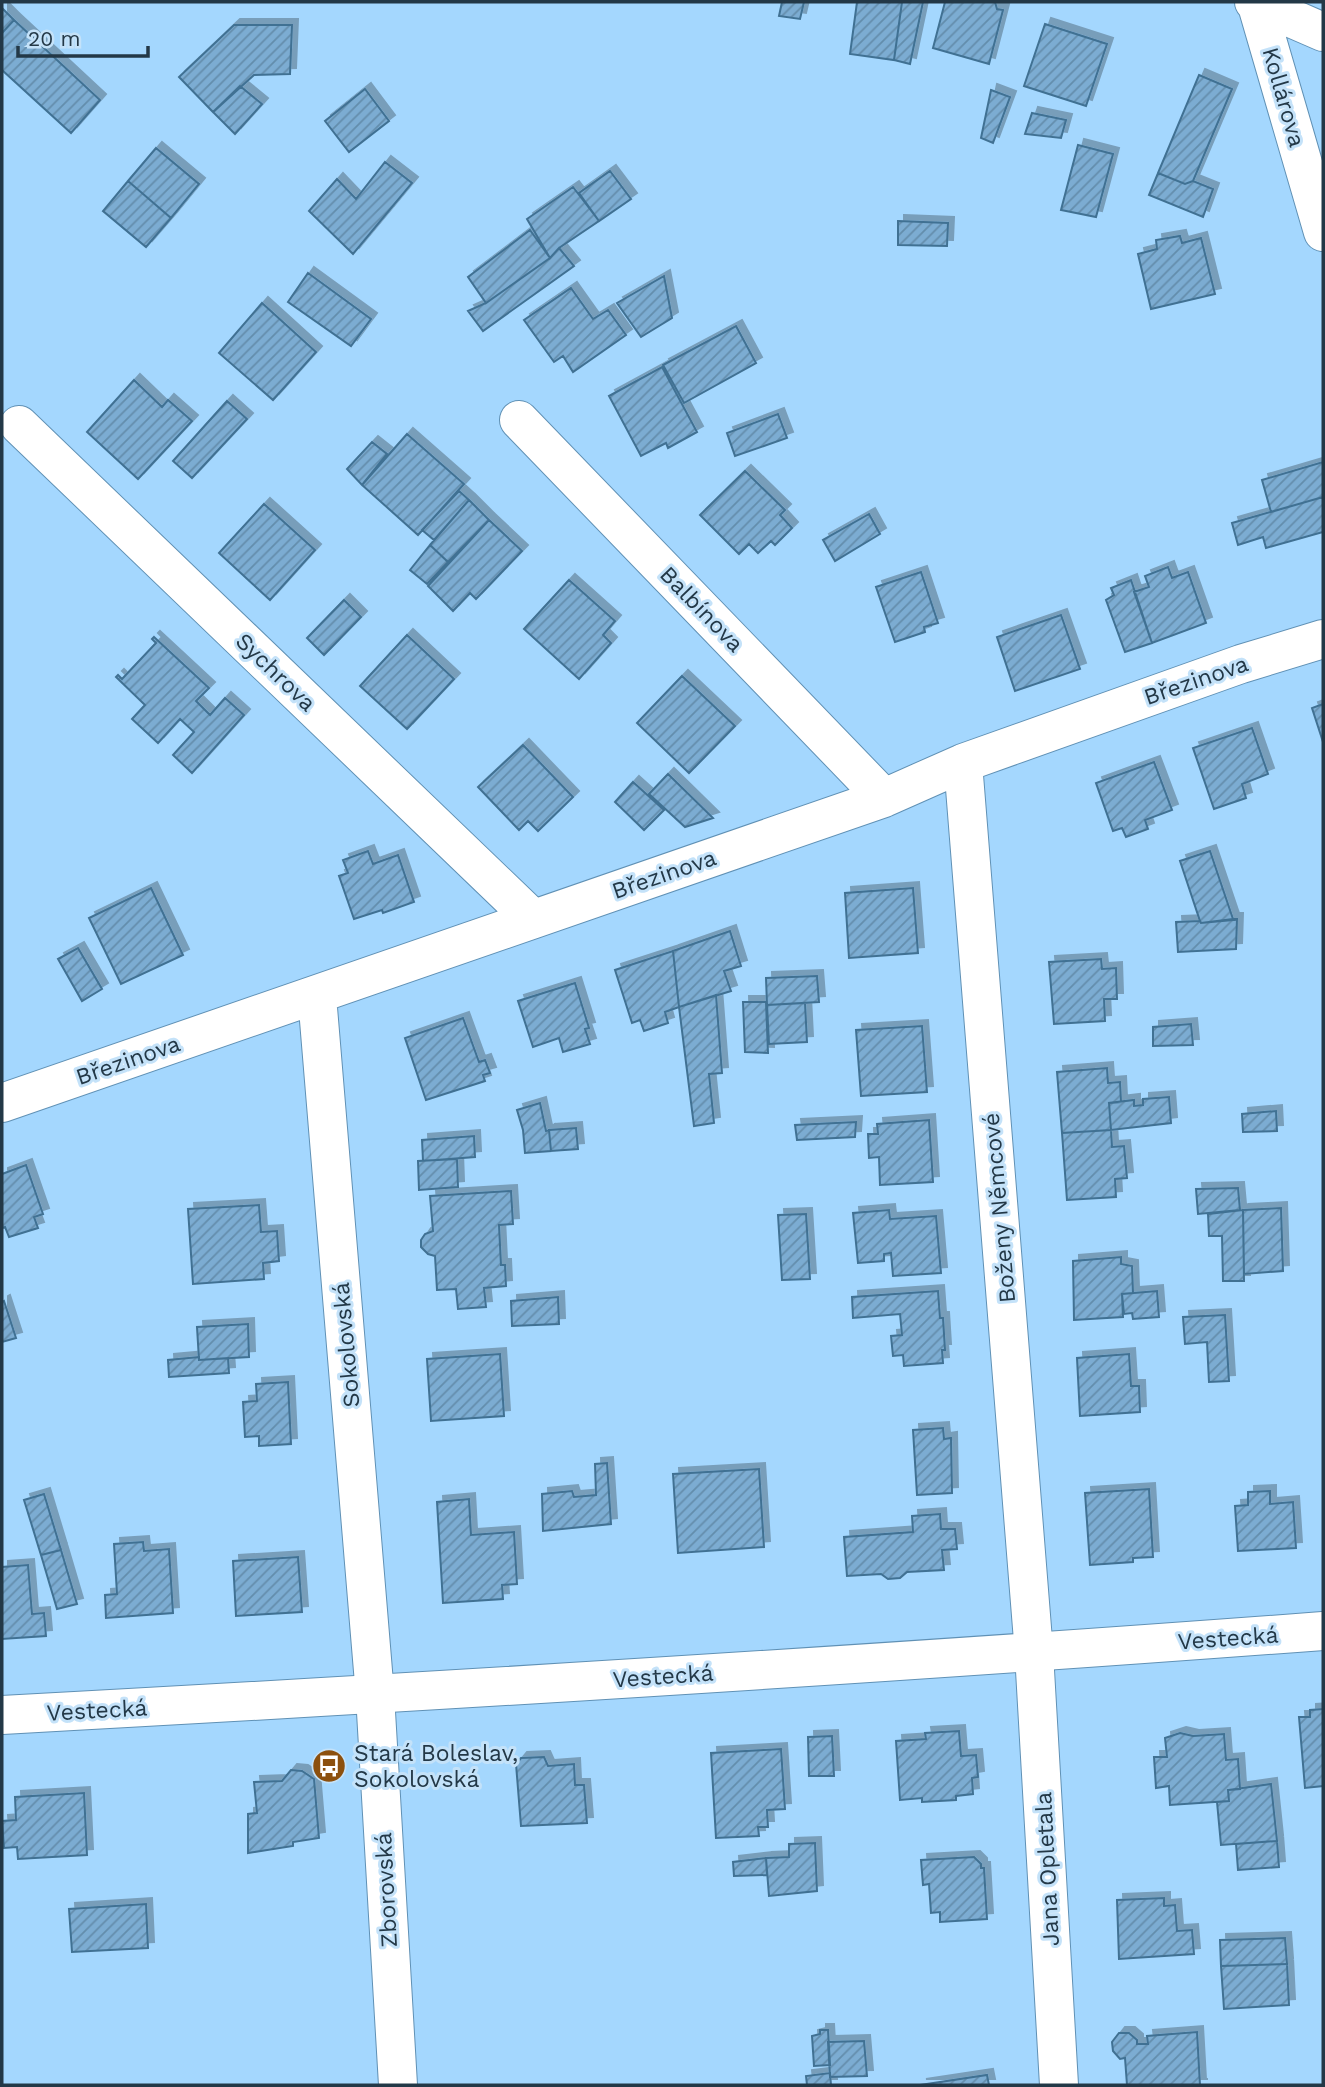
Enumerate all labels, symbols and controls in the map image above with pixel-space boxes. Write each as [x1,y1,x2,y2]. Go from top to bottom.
scale bar [18,14,147,58]
text: 20 m [28,26,80,51]
street label: Kollárova [1256,44,1311,150]
street label: Balbínova [654,561,749,658]
street label: Sychrova [230,628,321,717]
street label: Březinova [1141,650,1252,711]
street label: Březinova [609,844,720,905]
street label: Březinova [73,1030,184,1091]
street label: Boženy Němcové [978,1112,1021,1304]
street label: Sokolovská [328,1281,365,1409]
street label: Vestecká [1177,1622,1279,1655]
street label: Vestecká [612,1660,714,1693]
street label: Vestecká [46,1694,148,1727]
place label: Stará Boleslav, Sokolovská [354,1740,518,1793]
bus stop icon: Stará Boleslav, Sokolovská [310,1747,348,1785]
street label: Jana Opletala [1030,1791,1065,1947]
street label: Zborovská [370,1832,403,1948]

